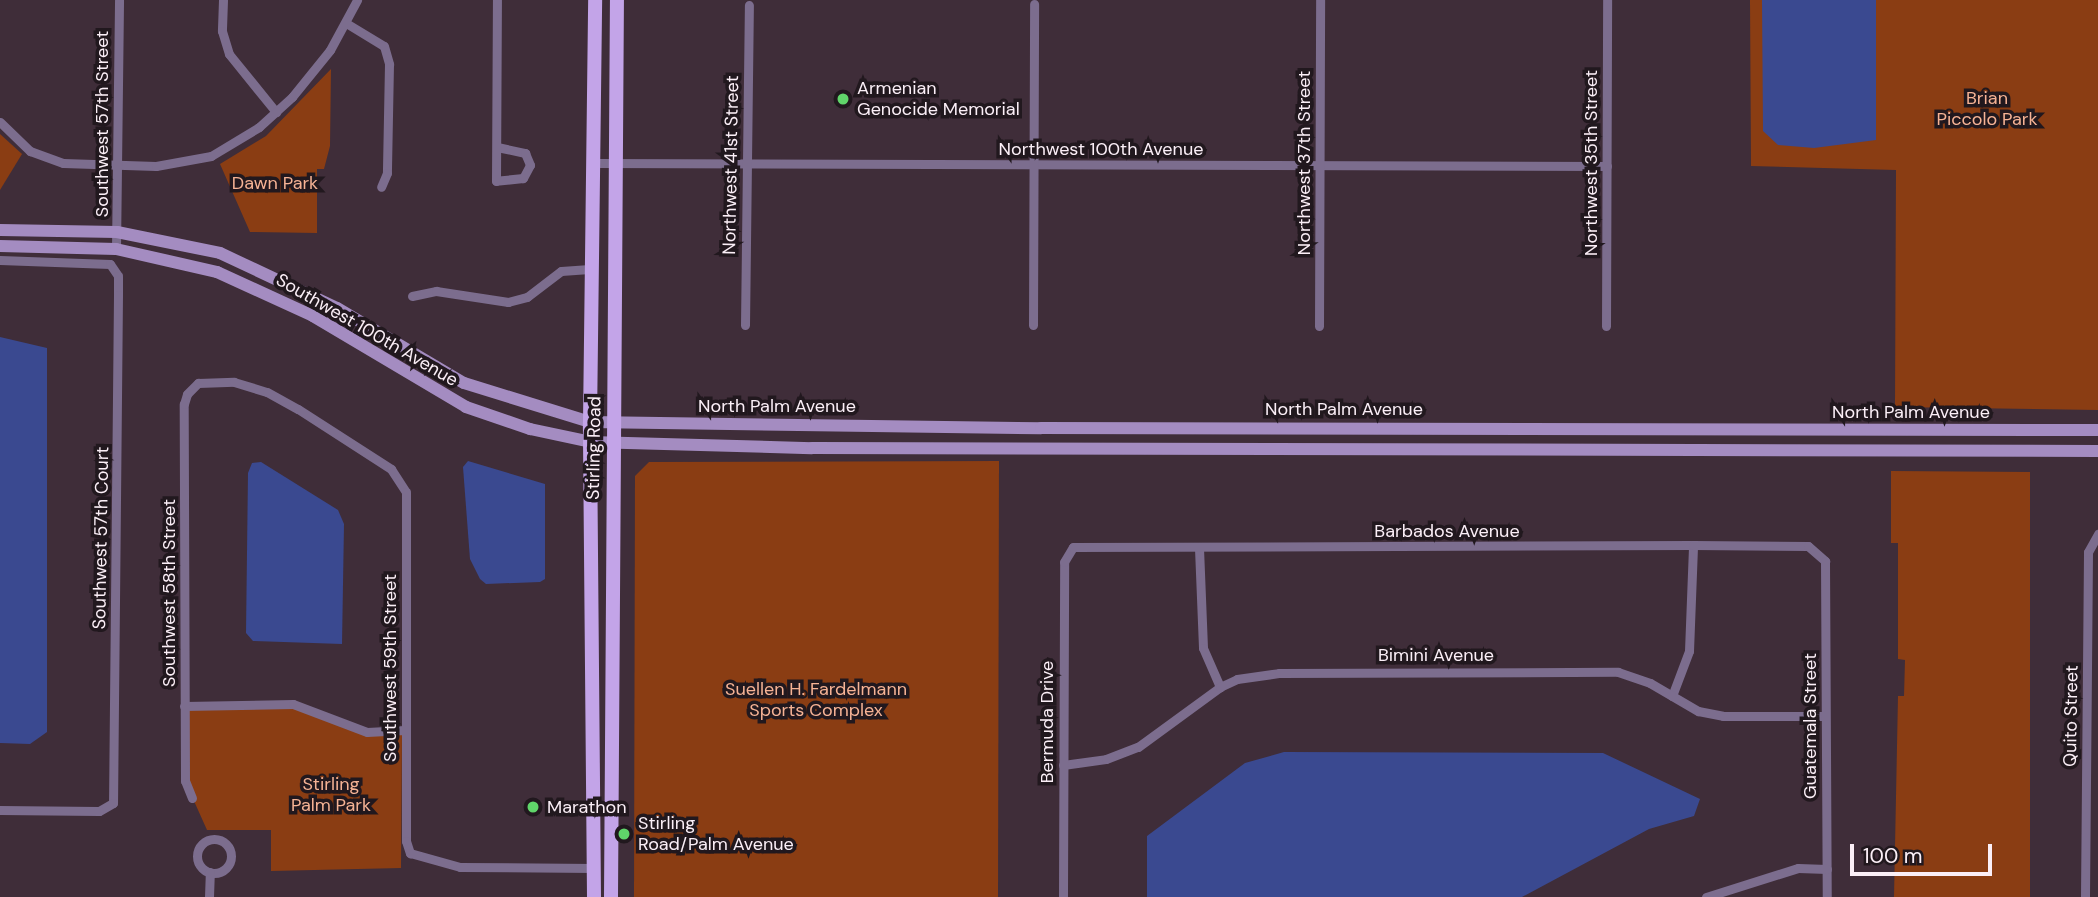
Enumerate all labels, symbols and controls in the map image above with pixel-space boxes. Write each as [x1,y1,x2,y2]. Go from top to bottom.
street label: Southwest 57th Street [91,31,113,217]
street label: Northwest 35th Street [1580,70,1602,256]
street label: Northwest 37th Street [1293,71,1315,255]
street label: Northwest 41st Street [719,75,743,255]
place label: Armenian Genocide Memorial [857,78,1020,120]
park label: Brian Piccolo Park [1936,88,2038,130]
marker: Armenian Genocide Memorial [835,91,851,107]
street label: Northwest 100th Avenue [999,138,1203,160]
park label: Dawn Park [232,172,318,194]
street label: Southwest 100th Avenue [272,269,462,391]
street label: North Palm Avenue [698,395,856,417]
street label: Stirling Road [582,396,606,500]
street label: North Palm Avenue [1265,398,1423,420]
street label: North Palm Avenue [1832,401,1990,423]
street label: Southwest 57th Court [89,446,113,630]
street label: Southwest 58th Street [158,499,180,687]
street label: Barbados Avenue [1374,520,1520,542]
street label: Southwest 59th Street [379,574,401,762]
street label: Bimini Avenue [1378,644,1494,666]
street label: Guatemala Street [1799,653,1821,799]
street label: Bermuda Drive [1036,661,1058,783]
street label: Quito Street [2059,665,2083,767]
park label: Suellen H. Fardelmann Sports Complex [725,679,907,722]
park label: Stirling Palm Park [291,774,371,816]
place label: Marathon [547,796,627,818]
marker: Marathon [525,799,541,815]
place label: Stirling Road/Palm Avenue [638,813,794,856]
marker: Stirling Road/Palm Avenue [616,826,632,842]
scale bar [1853,830,1995,874]
text: 100 m [1863,842,1923,870]

